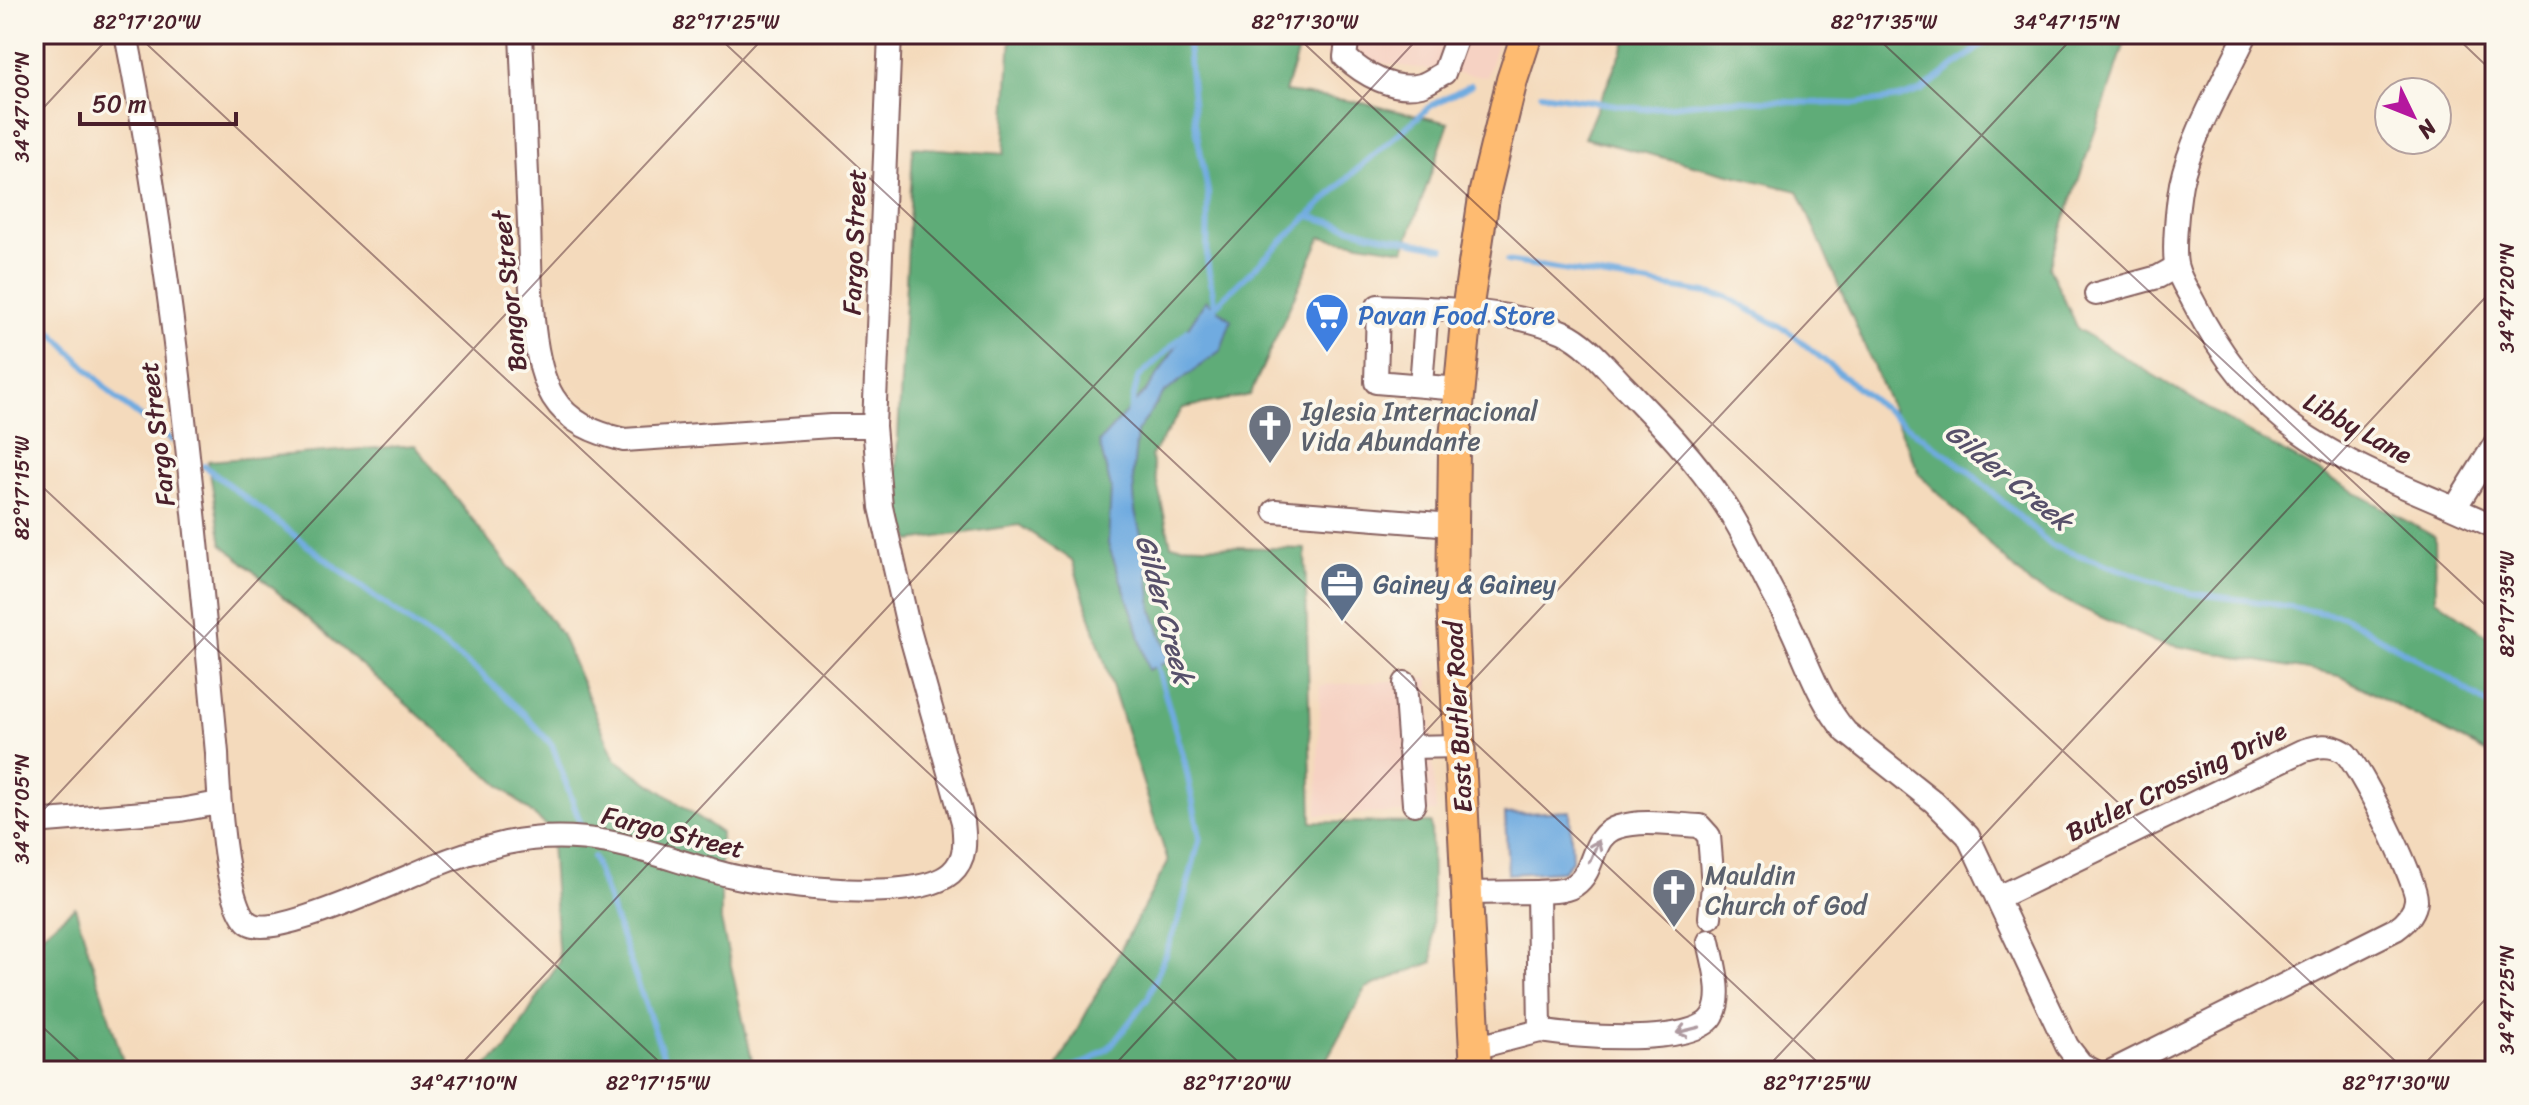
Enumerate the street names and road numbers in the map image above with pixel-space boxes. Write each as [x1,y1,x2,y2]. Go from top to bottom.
street label: Fargo Street [828,168,880,316]
street label: Bangor Street [478,207,540,374]
street label: Fargo Street [125,359,189,509]
street label: Libby Lane [2295,379,2422,477]
street label: East Butler Road [1430,618,1486,814]
street label: Butler Crossing Drive [2057,707,2295,855]
street label: Fargo Street [597,792,749,872]

